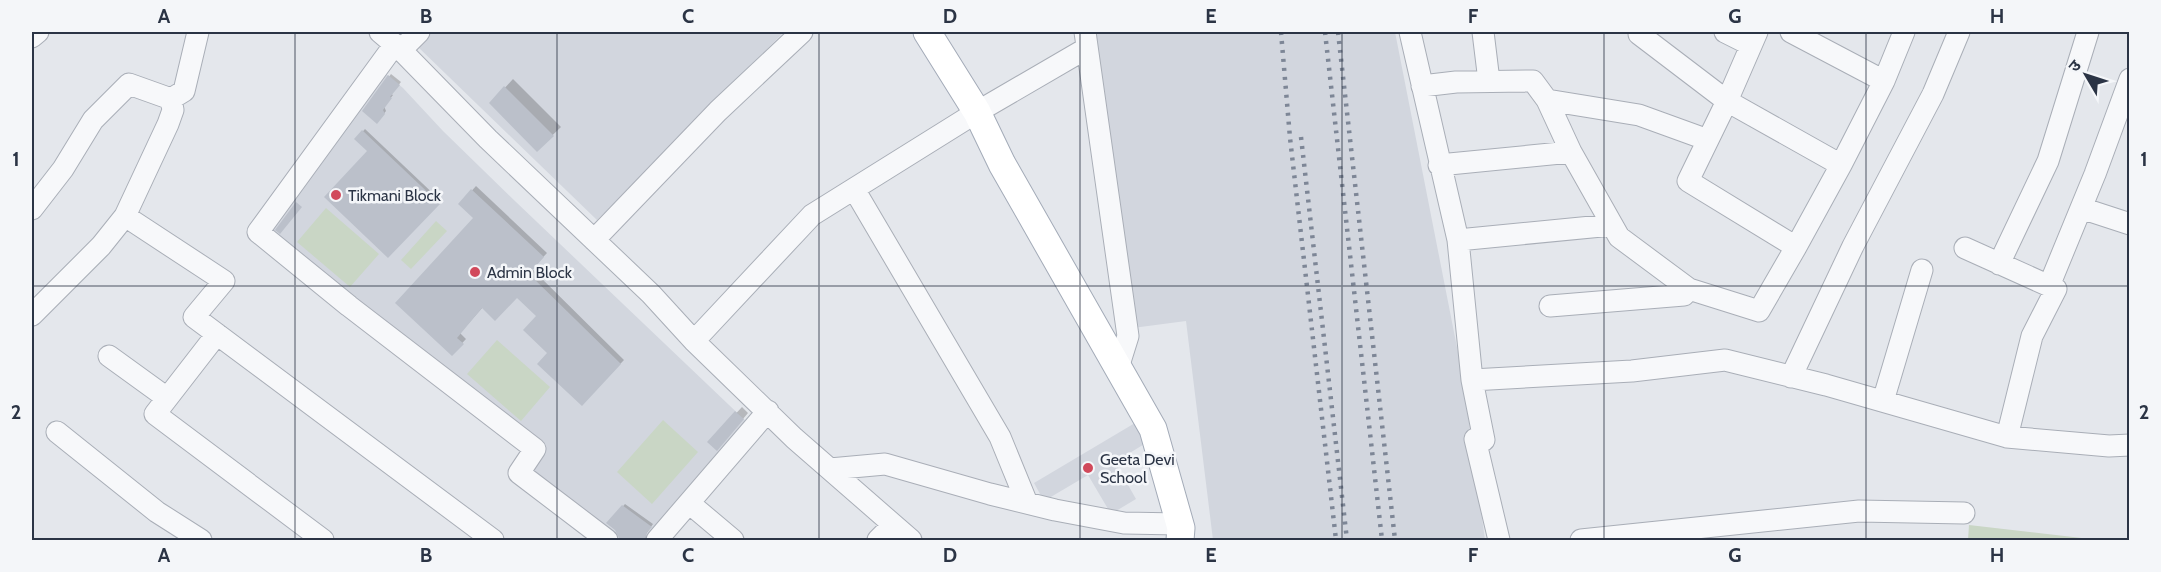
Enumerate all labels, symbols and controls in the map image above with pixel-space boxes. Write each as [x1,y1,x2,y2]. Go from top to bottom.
text: A [158,4,171,28]
text: B [420,4,432,28]
text: C [682,4,694,28]
text: D [943,4,957,28]
text: E [1205,4,1217,28]
text: F [1468,4,1479,28]
text: G [1728,4,1742,28]
text: H [1990,4,2004,28]
north arrow [2056,45,2116,105]
text: उ [2064,56,2085,75]
text: 1 [12,147,20,171]
text: 1 [2140,147,2148,171]
place label: Tikmani Block [348,186,442,205]
marker: Tikmani Block [329,188,343,202]
place label: Admin Block [487,263,573,282]
marker: Admin Block [468,265,482,279]
text: 2 [11,400,21,424]
text: 2 [2139,400,2149,424]
place label: Geeta Devi School [1100,450,1175,487]
marker: Geeta Devi School [1081,461,1095,475]
text: A [158,543,171,567]
text: B [420,543,432,567]
text: C [682,543,694,567]
text: D [943,543,957,567]
text: E [1205,543,1217,567]
text: F [1468,543,1479,567]
text: G [1728,543,1742,567]
text: H [1990,543,2004,567]

